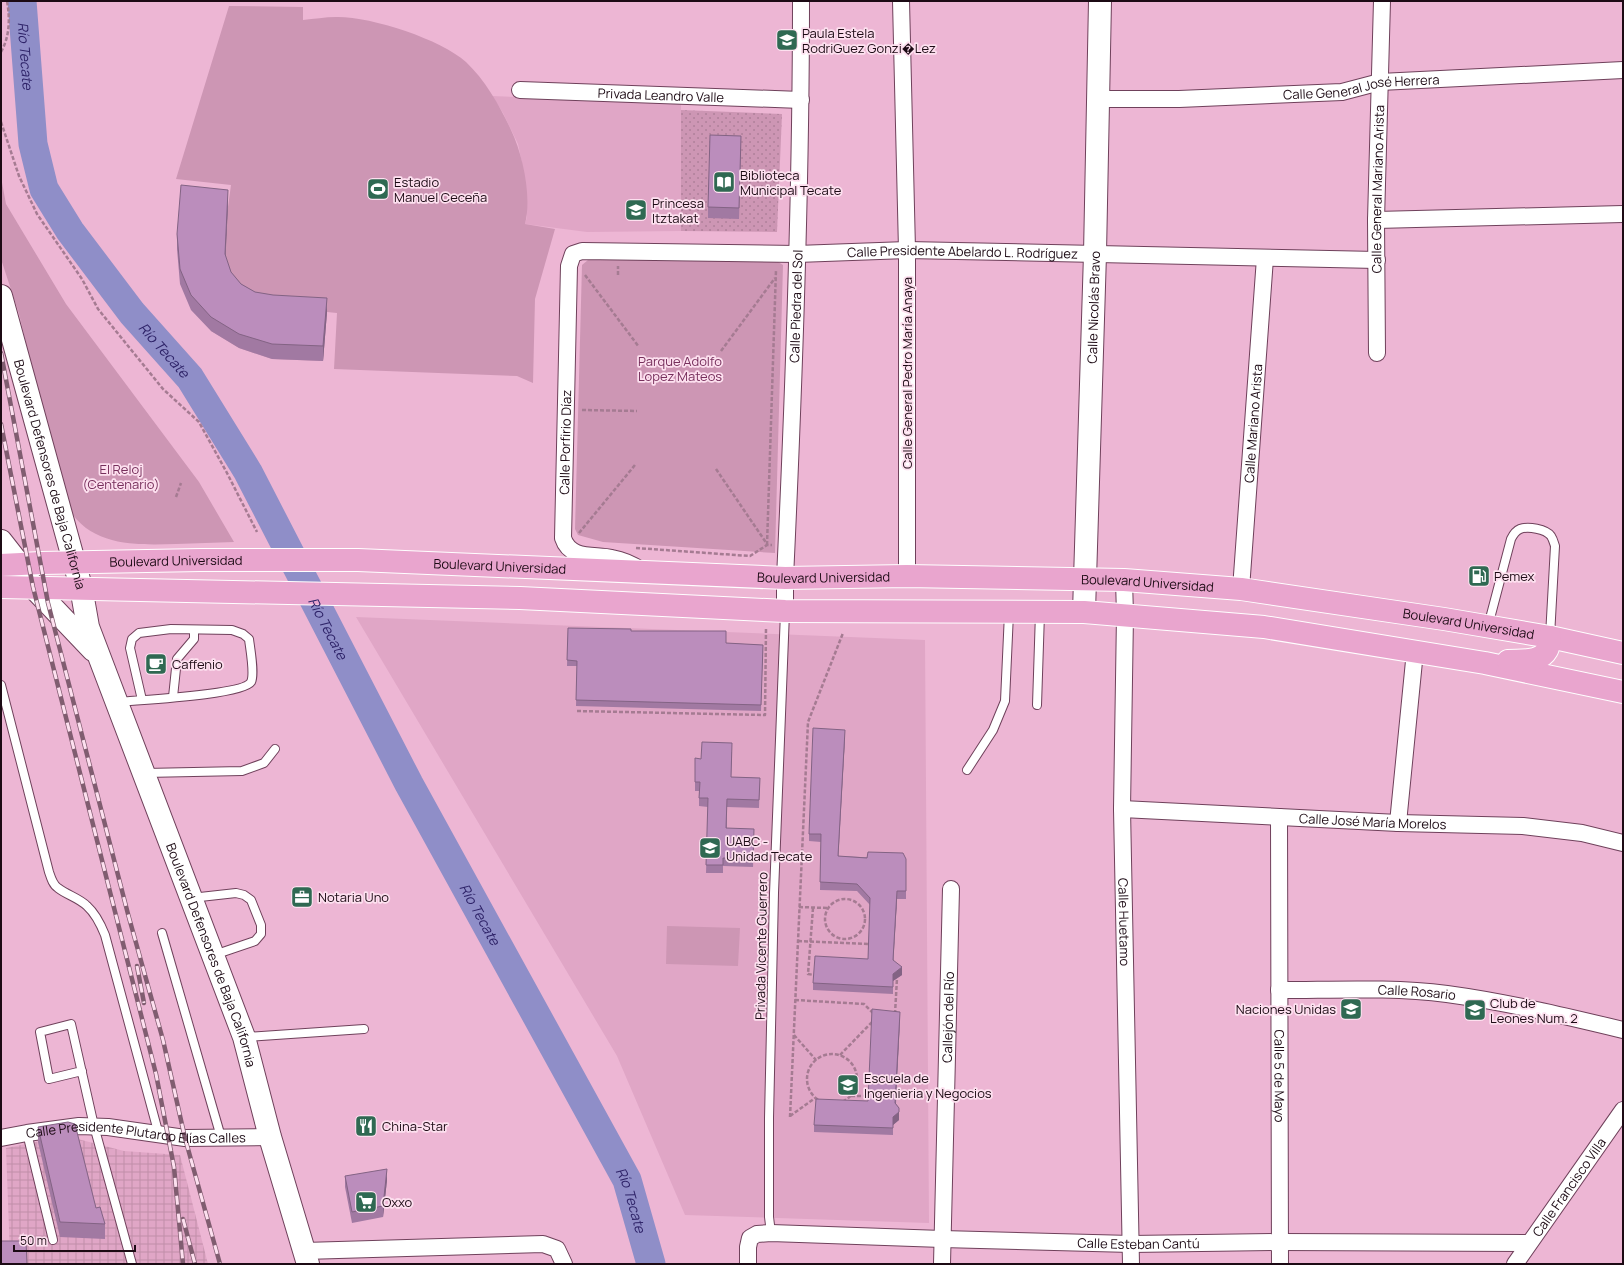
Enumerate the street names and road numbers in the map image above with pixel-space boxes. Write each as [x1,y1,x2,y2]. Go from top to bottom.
street label: Calle General José Herrera [1283,70,1440,104]
street label: Privada Leandro Valle [597,84,725,106]
street label: Calle General Mariano Arista [1367,105,1388,273]
street label: Calle Presidente Abelardo L. Rodríguez [847,241,1078,263]
street label: Calle Piedra del Sol [785,249,806,363]
street label: Calle Nicolás Bravo [1083,250,1104,364]
street label: Calle General Pedro María Anaya [898,277,916,469]
street label: Boulevard Defensores de Baja California [10,357,90,591]
street label: Calle Mariano Arista [1240,363,1266,484]
street label: Calle Porfirio Díaz [555,390,575,495]
street label: Boulevard Universidad [109,551,242,571]
street label: Boulevard Universidad [433,554,567,578]
street label: Boulevard Universidad [757,567,890,587]
street label: Boulevard Universidad [1081,570,1214,596]
street label: Boulevard Universidad [1402,604,1536,643]
street label: Calle José María Morelos [1299,809,1447,833]
street label: Boulevard Defensores de Baja California [162,840,260,1069]
street label: Privada Vicente Guerrero [751,872,771,1020]
street label: Calle Huetamo [1114,878,1134,967]
street label: Callejón del Río [938,971,958,1063]
street label: Calle Rosario [1378,981,1457,1004]
street label: Calle 5 de Mayo [1270,1029,1289,1123]
street label: Calle Presidente Plutarco Elías Calles [25,1117,246,1147]
street label: Calle Francisco Villa [1528,1134,1610,1240]
street label: Calle Esteban Cantú [1077,1234,1200,1253]

